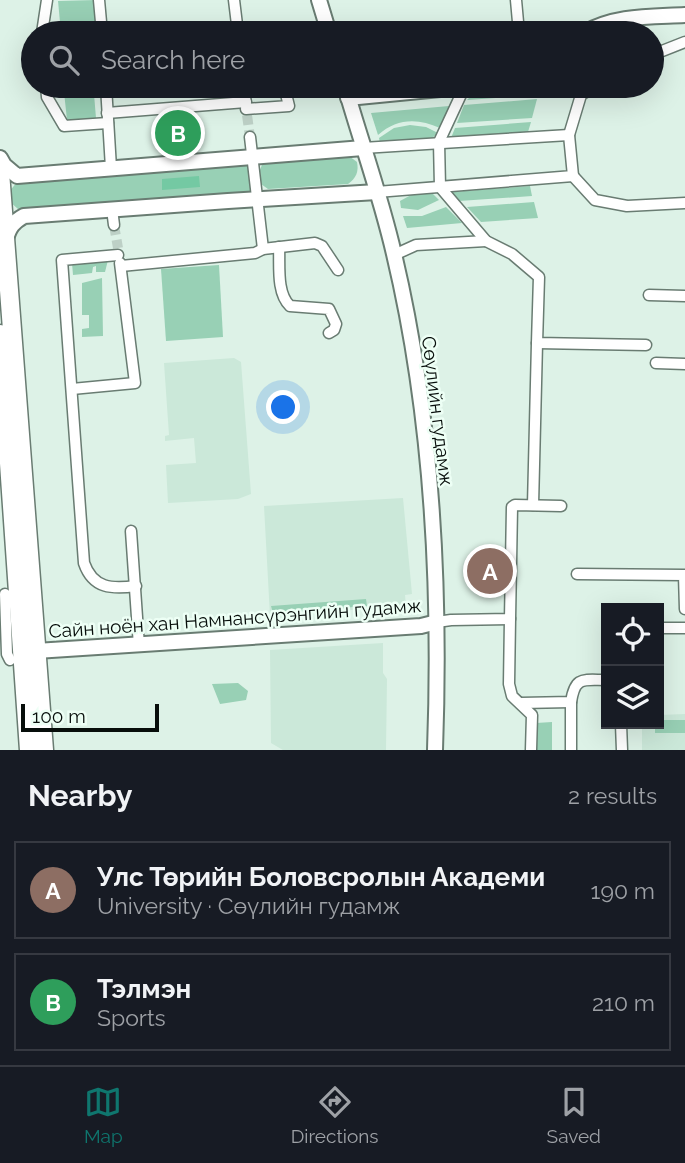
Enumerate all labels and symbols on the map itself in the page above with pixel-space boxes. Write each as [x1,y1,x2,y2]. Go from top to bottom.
pin: B [155,107,201,159]
street label: Сөүлийн гудамж [418,335,458,487]
your location [266,390,300,424]
pin: A [467,545,513,597]
street label: Сайн ноён хан Намнансүрэнгийн гудамж [48,594,422,642]
scale bar [21,701,159,733]

